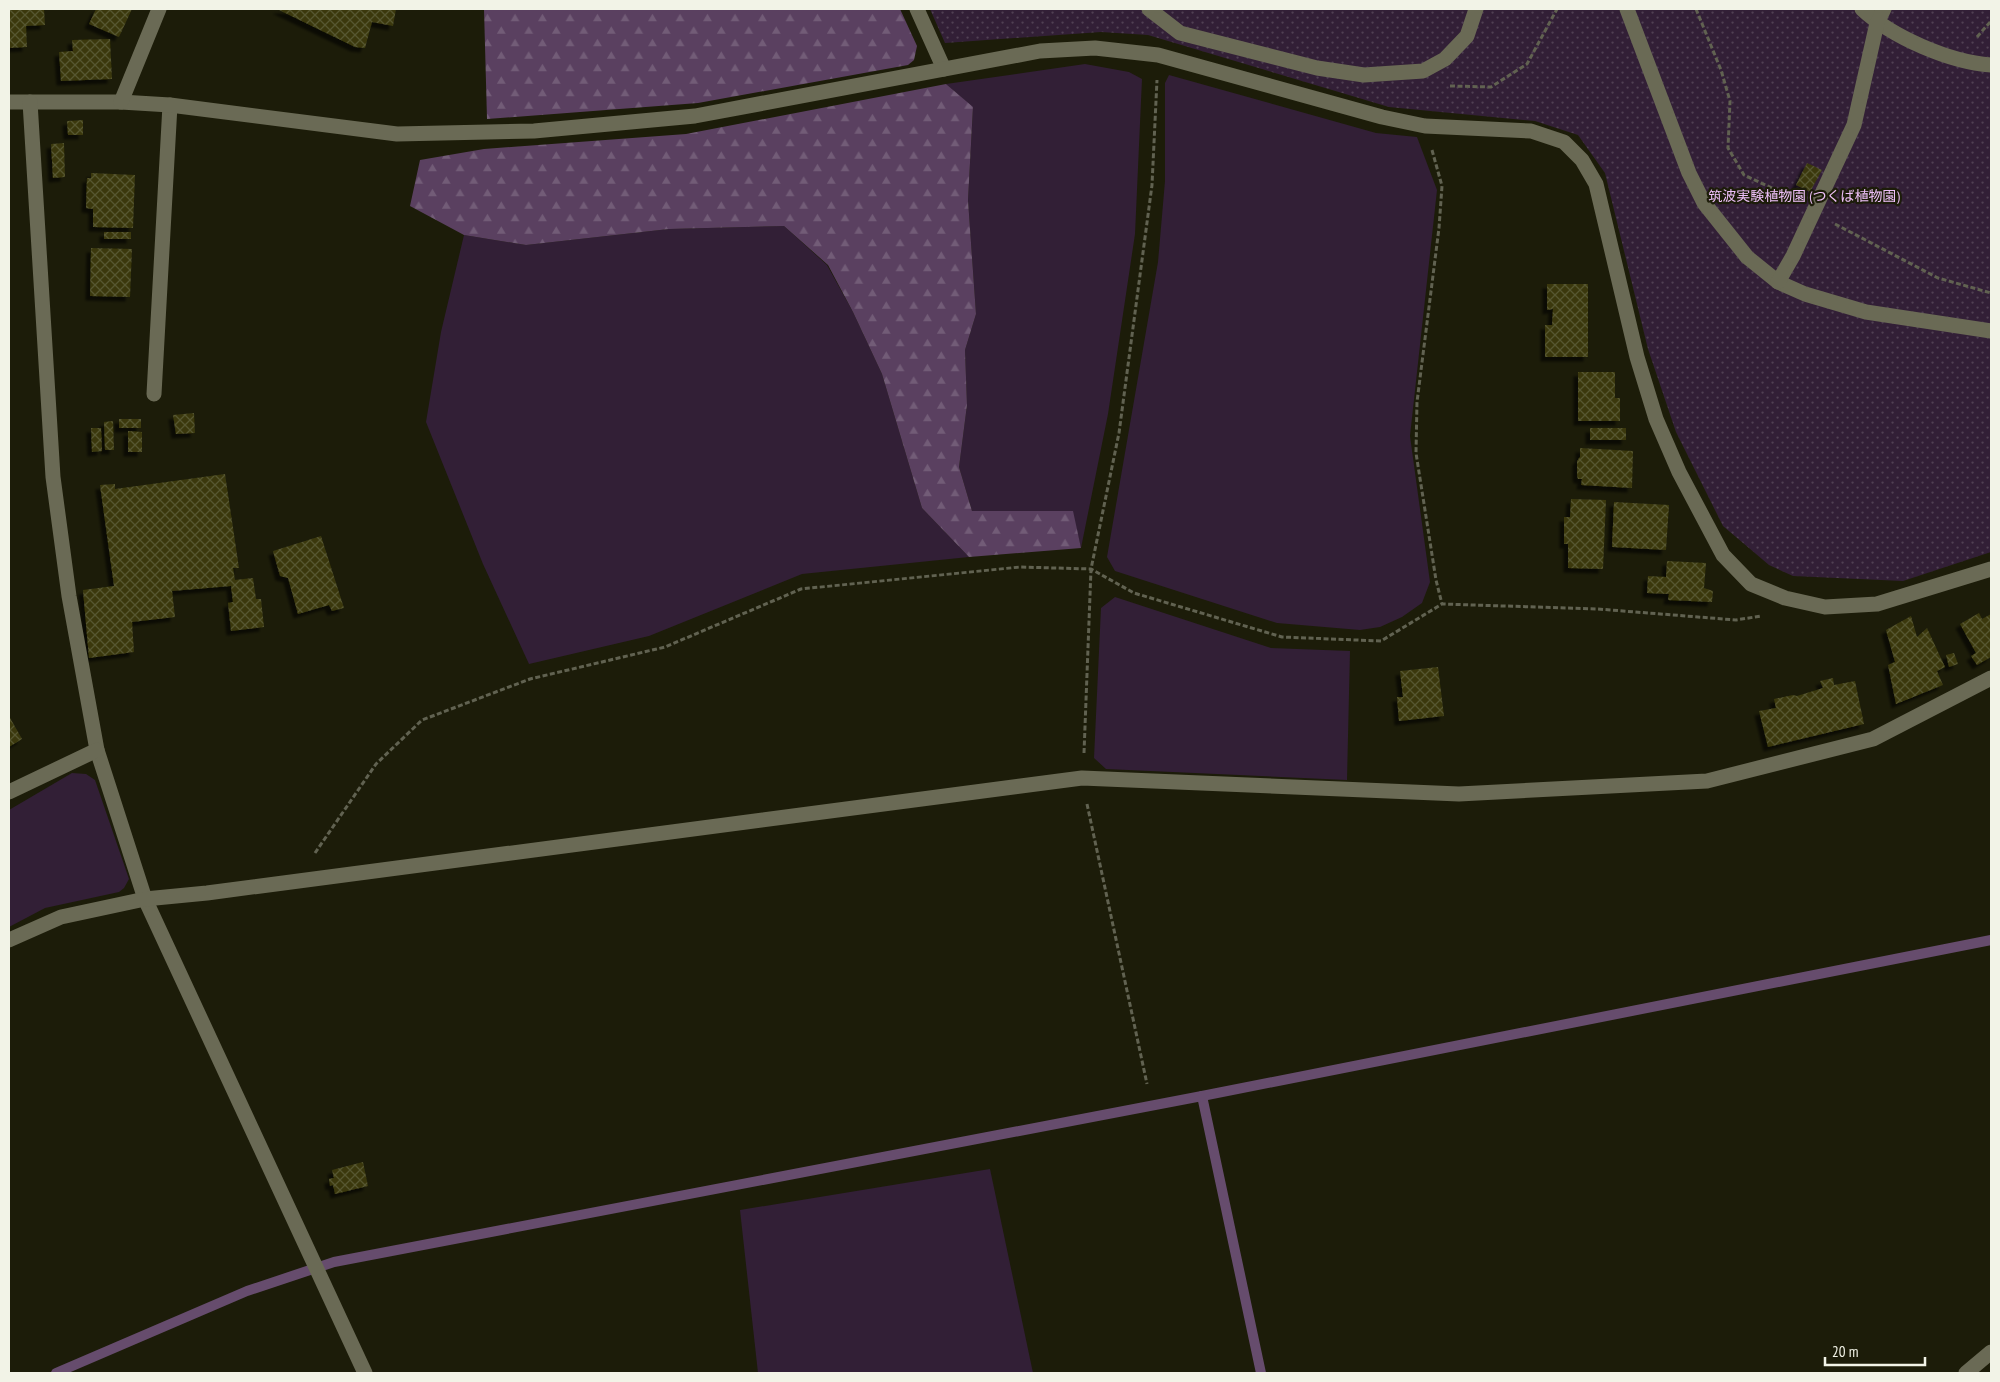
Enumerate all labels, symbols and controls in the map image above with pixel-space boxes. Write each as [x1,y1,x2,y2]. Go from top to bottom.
park label: 筑波実験植物園 (つくば植物園) [1708,187,1900,205]
scale bar [1825,1334,1925,1366]
text: 20 m [1832,1342,1858,1361]

